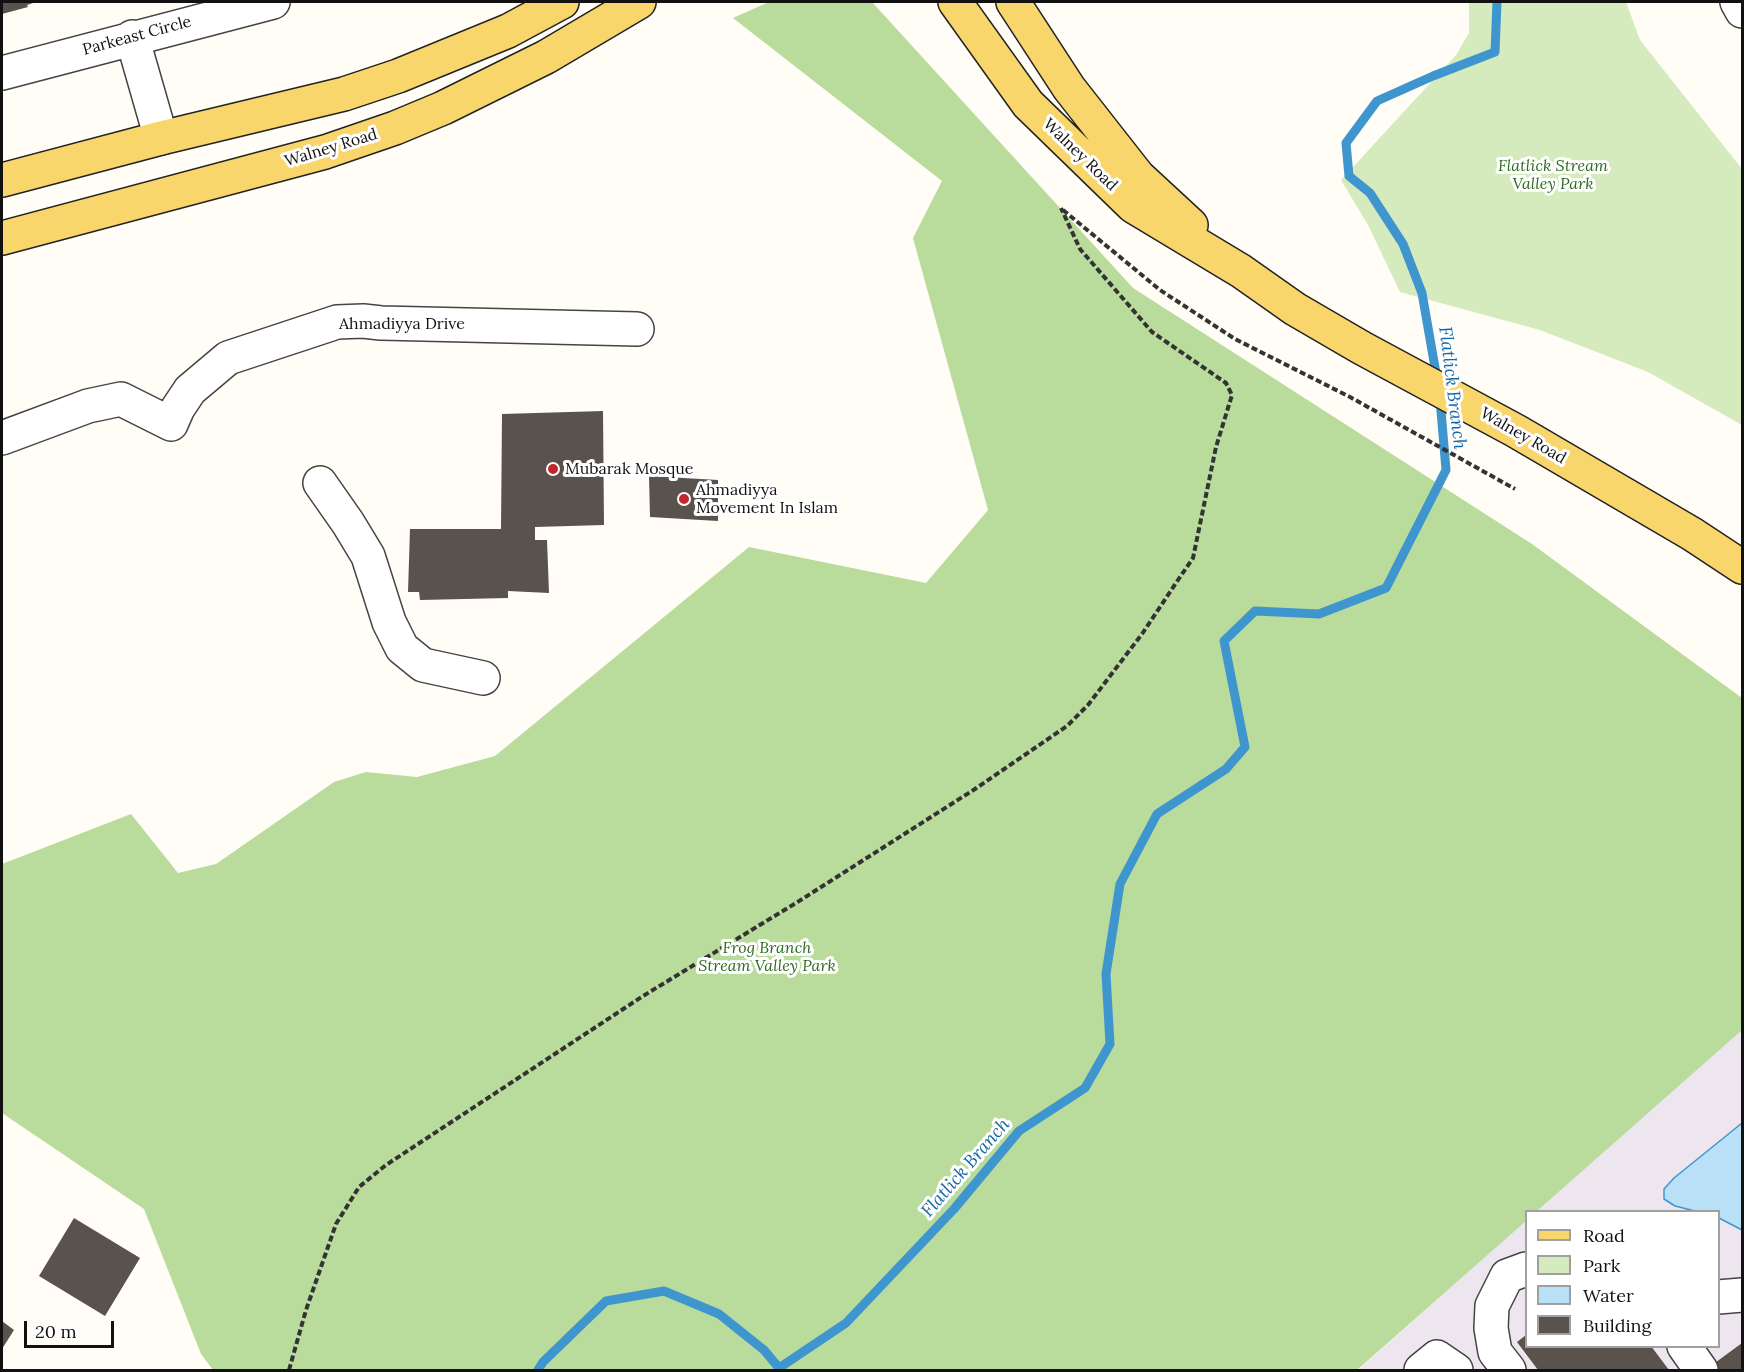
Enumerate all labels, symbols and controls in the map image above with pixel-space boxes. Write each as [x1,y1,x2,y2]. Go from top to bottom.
street label: Parkeast Circle [80,12,194,60]
street label: Walney Road [1039,115,1121,195]
street label: Walney Road [282,125,380,171]
park label: Flatlick Stream Valley Park [1498,156,1608,194]
street label: Ahmadiyya Drive [339,314,465,334]
water label: Flatlick Branch [1434,325,1470,451]
street label: Walney Road [1477,404,1569,468]
place label: Mubarak Mosque [565,459,693,479]
marker: Mubarak Mosque [546,462,560,476]
place label: Ahmadiyya Movement In Islam [696,480,838,518]
marker: Ahmadiyya Movement In Islam [677,492,691,506]
park label: Frog Branch Stream Valley Park [698,938,836,976]
water label: Flatlick Branch [917,1114,1015,1222]
legend [1525,1210,1720,1348]
text: Road [1583,1224,1625,1247]
text: Park [1583,1254,1620,1277]
text: Water [1583,1284,1634,1307]
scale bar [27,1309,117,1347]
text: Building [1583,1314,1651,1337]
text: 20 m [35,1320,77,1343]

